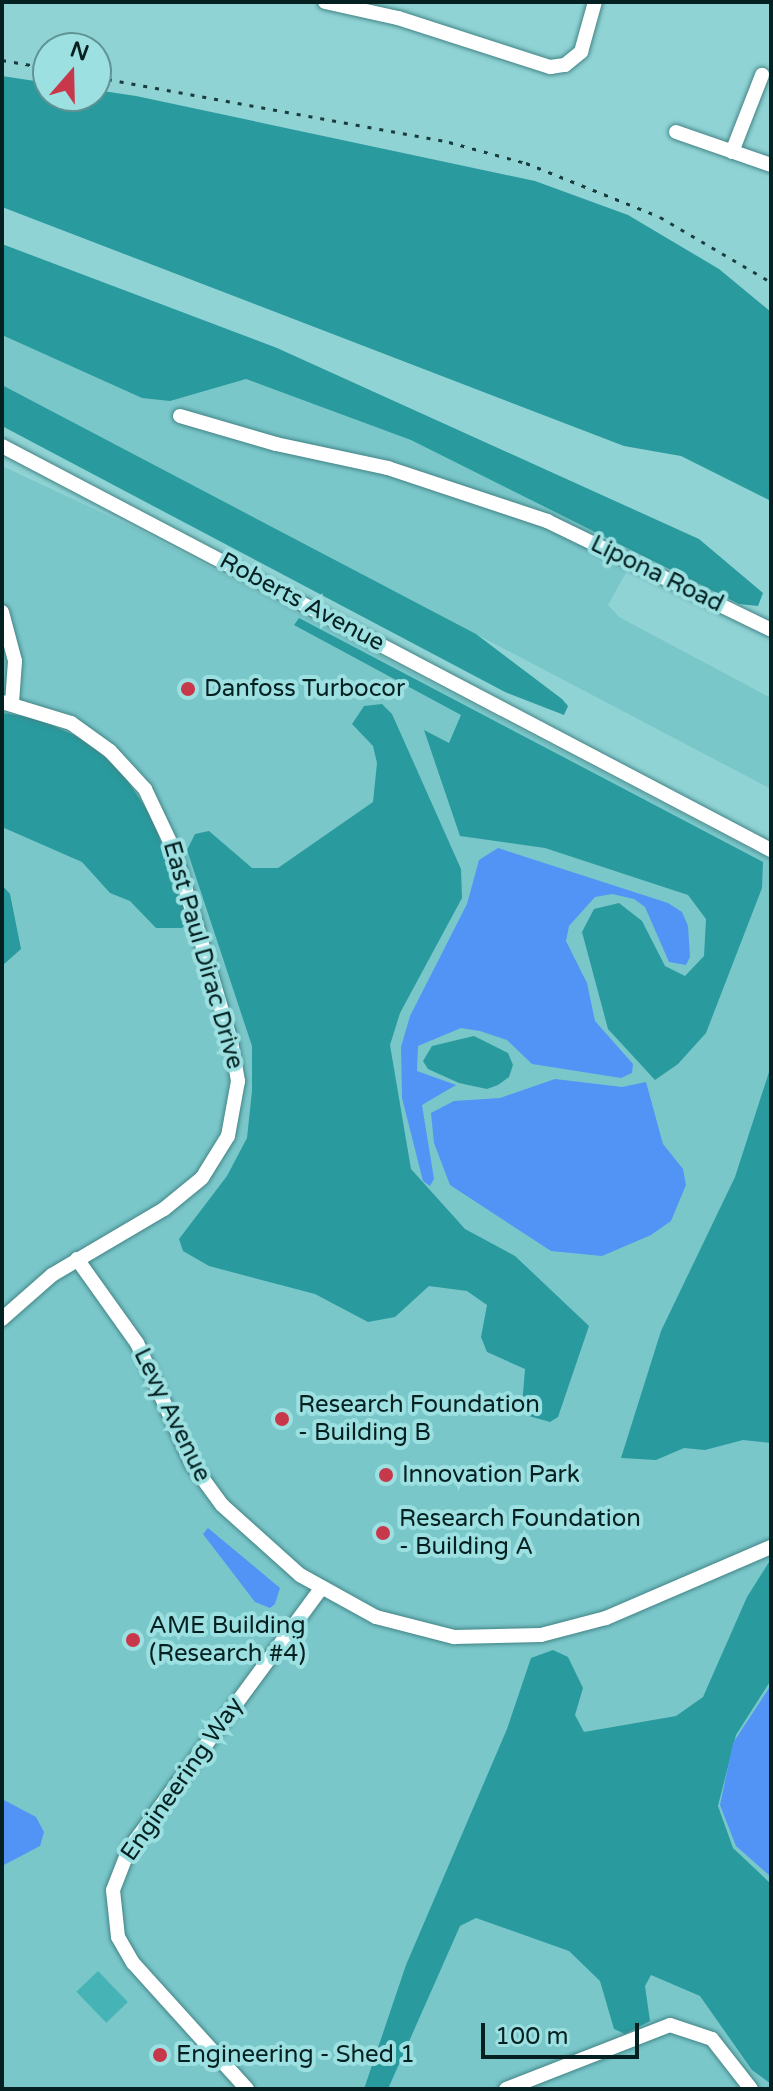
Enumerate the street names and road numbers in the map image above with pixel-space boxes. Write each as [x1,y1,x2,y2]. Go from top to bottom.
street label: Lipona Road [586,529,728,619]
street label: Roberts Avenue [215,546,389,658]
street label: East Paul Dirac Drive [157,838,249,1072]
street label: Levy Avenue [127,1344,217,1486]
street label: Engineering Way [115,1692,249,1866]

